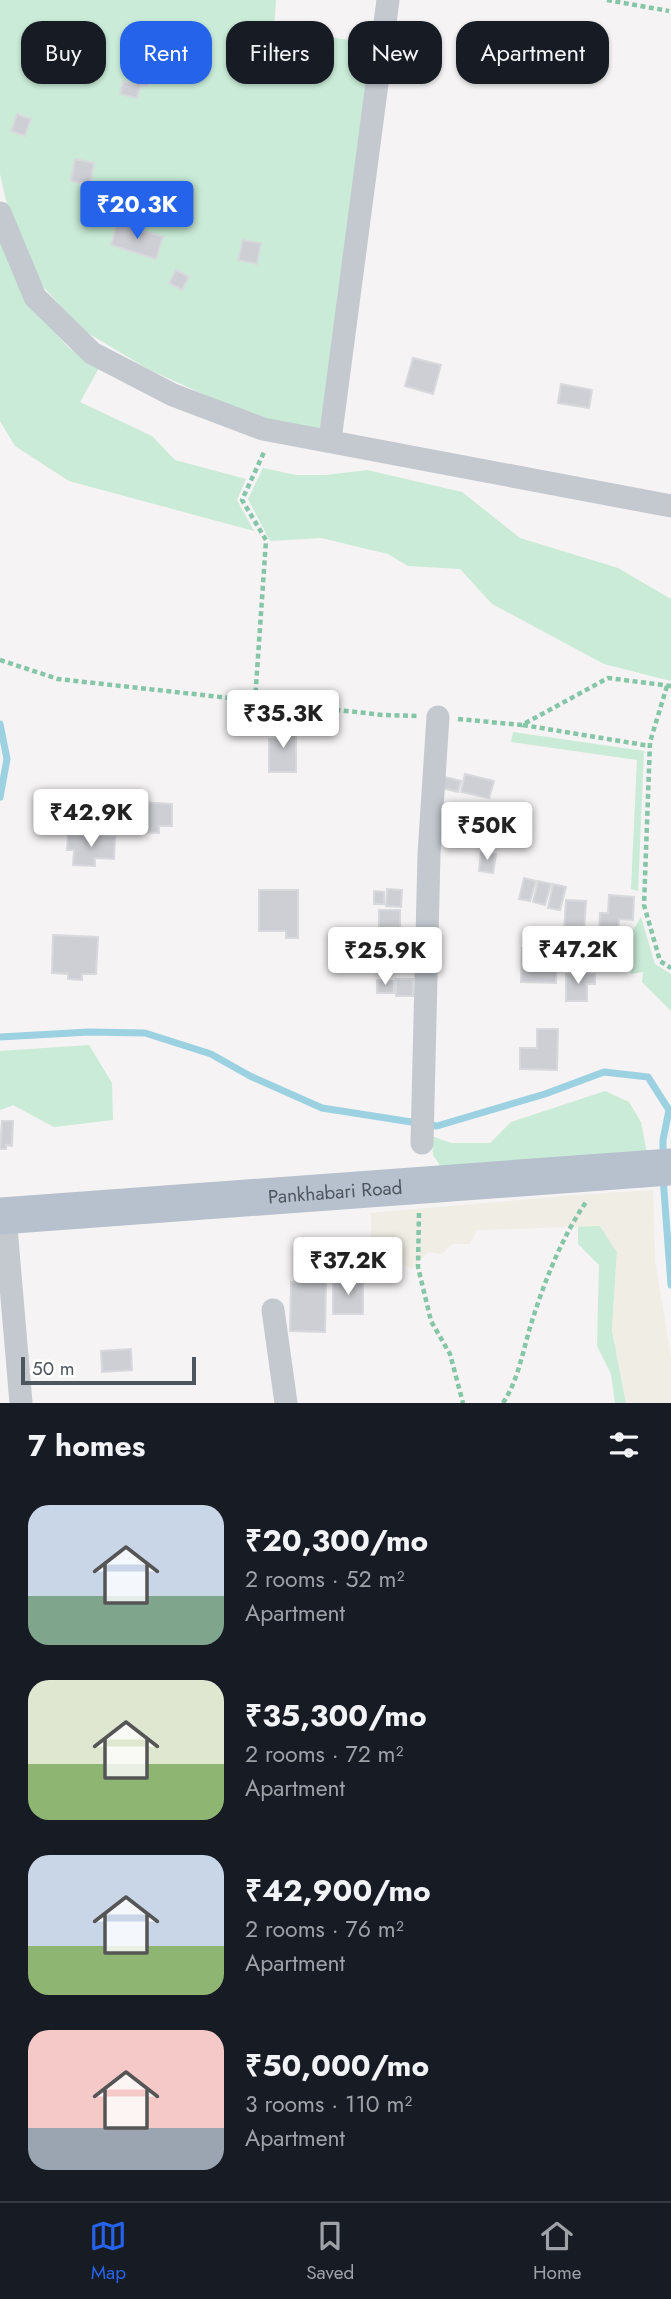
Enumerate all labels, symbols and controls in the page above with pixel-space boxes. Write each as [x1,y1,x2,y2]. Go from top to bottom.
chip: Buy [21,21,106,84]
chip: Rent [120,21,212,84]
chip: Filters [226,21,334,84]
chip: New [348,21,442,84]
chip: Apartment [456,21,609,84]
pin: ₹20.3K [80,182,194,241]
text: ₹20.3K [96,187,178,221]
pin: ₹35.3K [226,690,340,750]
text: ₹35.3K [243,696,323,730]
pin: ₹42.9K [34,790,148,849]
text: ₹42.9K [49,795,133,829]
pin: ₹50K [446,802,528,862]
text: ₹50K [457,808,517,842]
pin: ₹47.2K [521,926,635,986]
pin: ₹25.9K [328,928,442,987]
text: ₹47.2K [538,932,618,966]
text: ₹25.9K [344,933,426,967]
street label: Pankhabari Road [267,1174,403,1210]
pin: ₹37.2K [291,1238,405,1297]
text: ₹37.2K [309,1243,387,1277]
scale bar [21,1354,196,1386]
text: 50 m [32,1355,75,1382]
text: 7 homes [28,1424,145,1467]
icon: filters [605,1426,643,1464]
text: ₹20,300/mo [245,1519,428,1562]
icon: home [84,1533,168,1617]
text: 2 rooms · 52 m² [245,1562,404,1596]
text: Apartment [245,1596,345,1630]
text: ₹35,300/mo [245,1694,427,1737]
icon: home [84,1708,168,1792]
text: 2 rooms · 72 m² [245,1737,404,1771]
text: Apartment [245,1771,345,1805]
text: ₹42,900/mo [245,1869,431,1912]
icon: home [84,1883,168,1967]
text: 2 rooms · 76 m² [245,1912,404,1946]
text: Apartment [245,1946,345,1980]
text: ₹50,000/mo [245,2044,429,2087]
icon: home [84,2058,168,2142]
text: 3 rooms · 110 m² [245,2087,412,2121]
text: Apartment [245,2121,345,2155]
tab: Map [89,2217,127,2286]
tab: Saved [306,2217,354,2286]
tab: Home [533,2217,582,2286]

